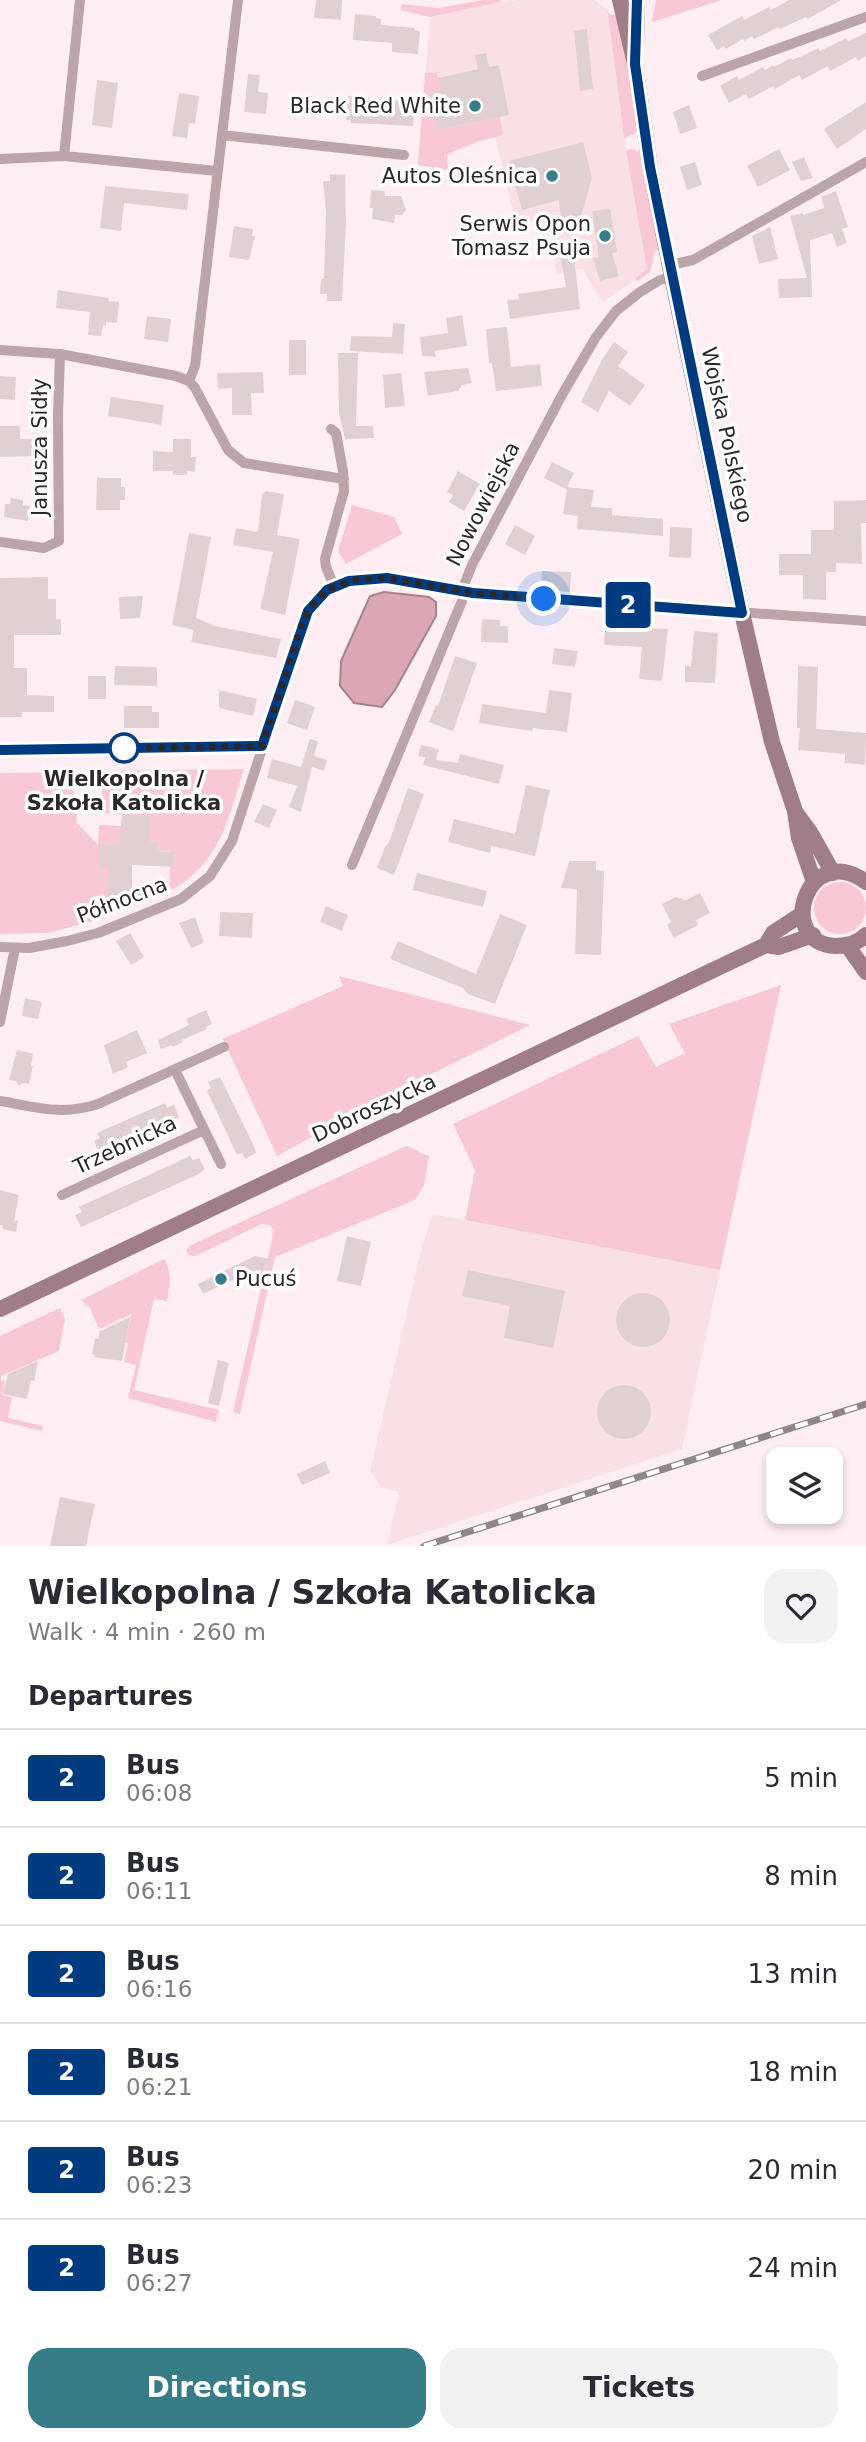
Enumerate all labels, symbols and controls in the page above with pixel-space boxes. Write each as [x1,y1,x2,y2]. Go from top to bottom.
place label: Black Red White [290,94,461,118]
marker: Black Red White [467,98,483,114]
place label: Autos Oleśnica [382,164,538,188]
marker: Autos Oleśnica [544,168,560,184]
place label: Serwis Opon Tomasz Psuja [451,212,591,260]
marker: Serwis Opon Tomasz Psuja [597,228,613,244]
street label: Wojska Polskiego [697,345,757,525]
street label: Janusza Sidły [28,378,52,518]
street label: Nowowiejska [441,438,525,570]
your location [526,581,561,616]
line badge: 2 [605,582,651,628]
text: 2 [620,591,636,619]
marker: Wielkopolna / Szkoła Katolicka [109,733,139,763]
place label: Wielkopolna / Szkoła Katolicka [27,767,221,815]
street label: Północna [74,872,170,928]
street label: Dobroszycka [308,1069,440,1147]
street label: Trzebnicka [69,1111,180,1180]
place label: Pucuś [235,1267,296,1291]
marker: Pucuś [213,1271,229,1287]
map controls [766,1447,843,1524]
button: layers [766,1447,843,1524]
button: heart [764,1569,838,1643]
text: Wielkopolna / Szkoła Katolicka [28,1573,597,1612]
text: Walk · 4 min · 260 m [28,1619,266,1645]
text: Departures [28,1681,193,1711]
text: Bus [126,1750,180,1780]
text: 5 min [764,1763,838,1793]
text: 2 [58,1764,75,1792]
text: 06:08 [126,1780,192,1806]
text: Bus [126,1848,180,1878]
text: 8 min [764,1861,838,1891]
text: 2 [58,1862,75,1890]
text: 06:11 [126,1878,192,1904]
text: Bus [126,1946,180,1976]
text: 13 min [748,1959,838,1989]
text: 2 [58,1960,75,1988]
text: 06:16 [126,1976,192,2002]
text: Bus [126,2044,180,2074]
text: 18 min [748,2057,838,2087]
text: 2 [58,2058,75,2086]
text: 06:21 [126,2074,192,2100]
text: Bus [126,2142,180,2172]
text: 20 min [748,2155,838,2185]
text: 2 [58,2156,75,2184]
text: 06:23 [126,2172,192,2198]
text: Bus [126,2240,180,2270]
text: 24 min [748,2253,838,2283]
text: 2 [58,2254,75,2282]
text: 06:27 [126,2270,192,2296]
button: Directions [28,2348,426,2428]
button: Tickets [440,2348,838,2428]

